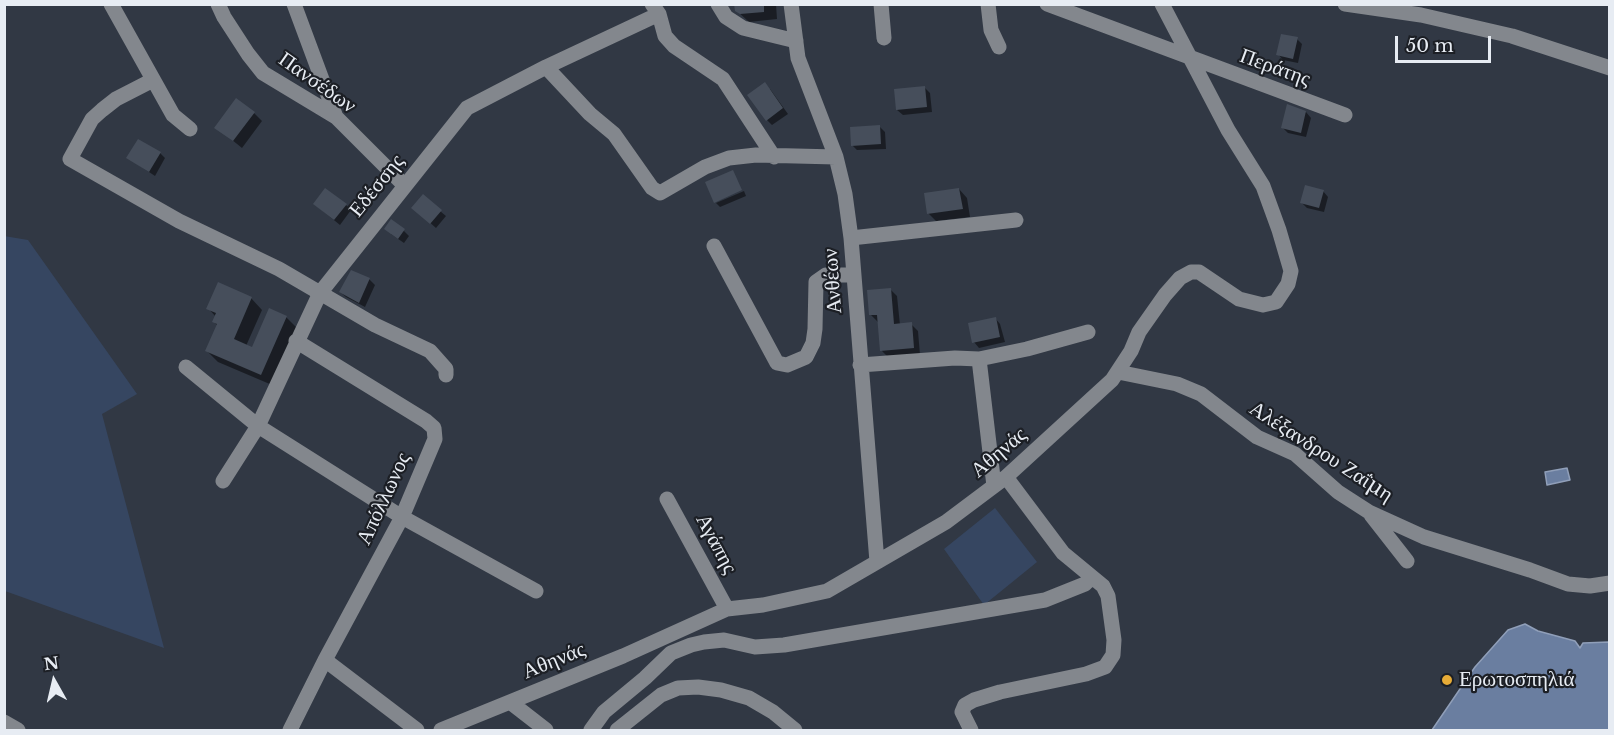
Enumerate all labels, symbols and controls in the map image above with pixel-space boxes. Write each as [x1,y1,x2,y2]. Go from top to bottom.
scale bar [1398,24,1494,62]
text: 50 m [1406,35,1454,57]
street label: Περάτης [1236,44,1314,92]
street label: Πανσέδων [273,47,361,119]
street label: Εδέσσης [344,150,410,222]
street label: Ανθέων [818,248,848,314]
street label: Αλέξανδρου Ζαΐμη [1244,396,1398,508]
street label: Αθηνάς [966,422,1032,484]
street label: Απόλλωνος [352,449,416,549]
street label: Αγάπης [690,510,742,578]
street label: Αθηνάς [519,637,589,685]
north arrow [24,651,84,711]
text: N [43,652,60,674]
place label: Ερωτοσπηλιά [1459,667,1575,693]
marker: Ερωτοσπηλιά [1440,673,1454,687]

